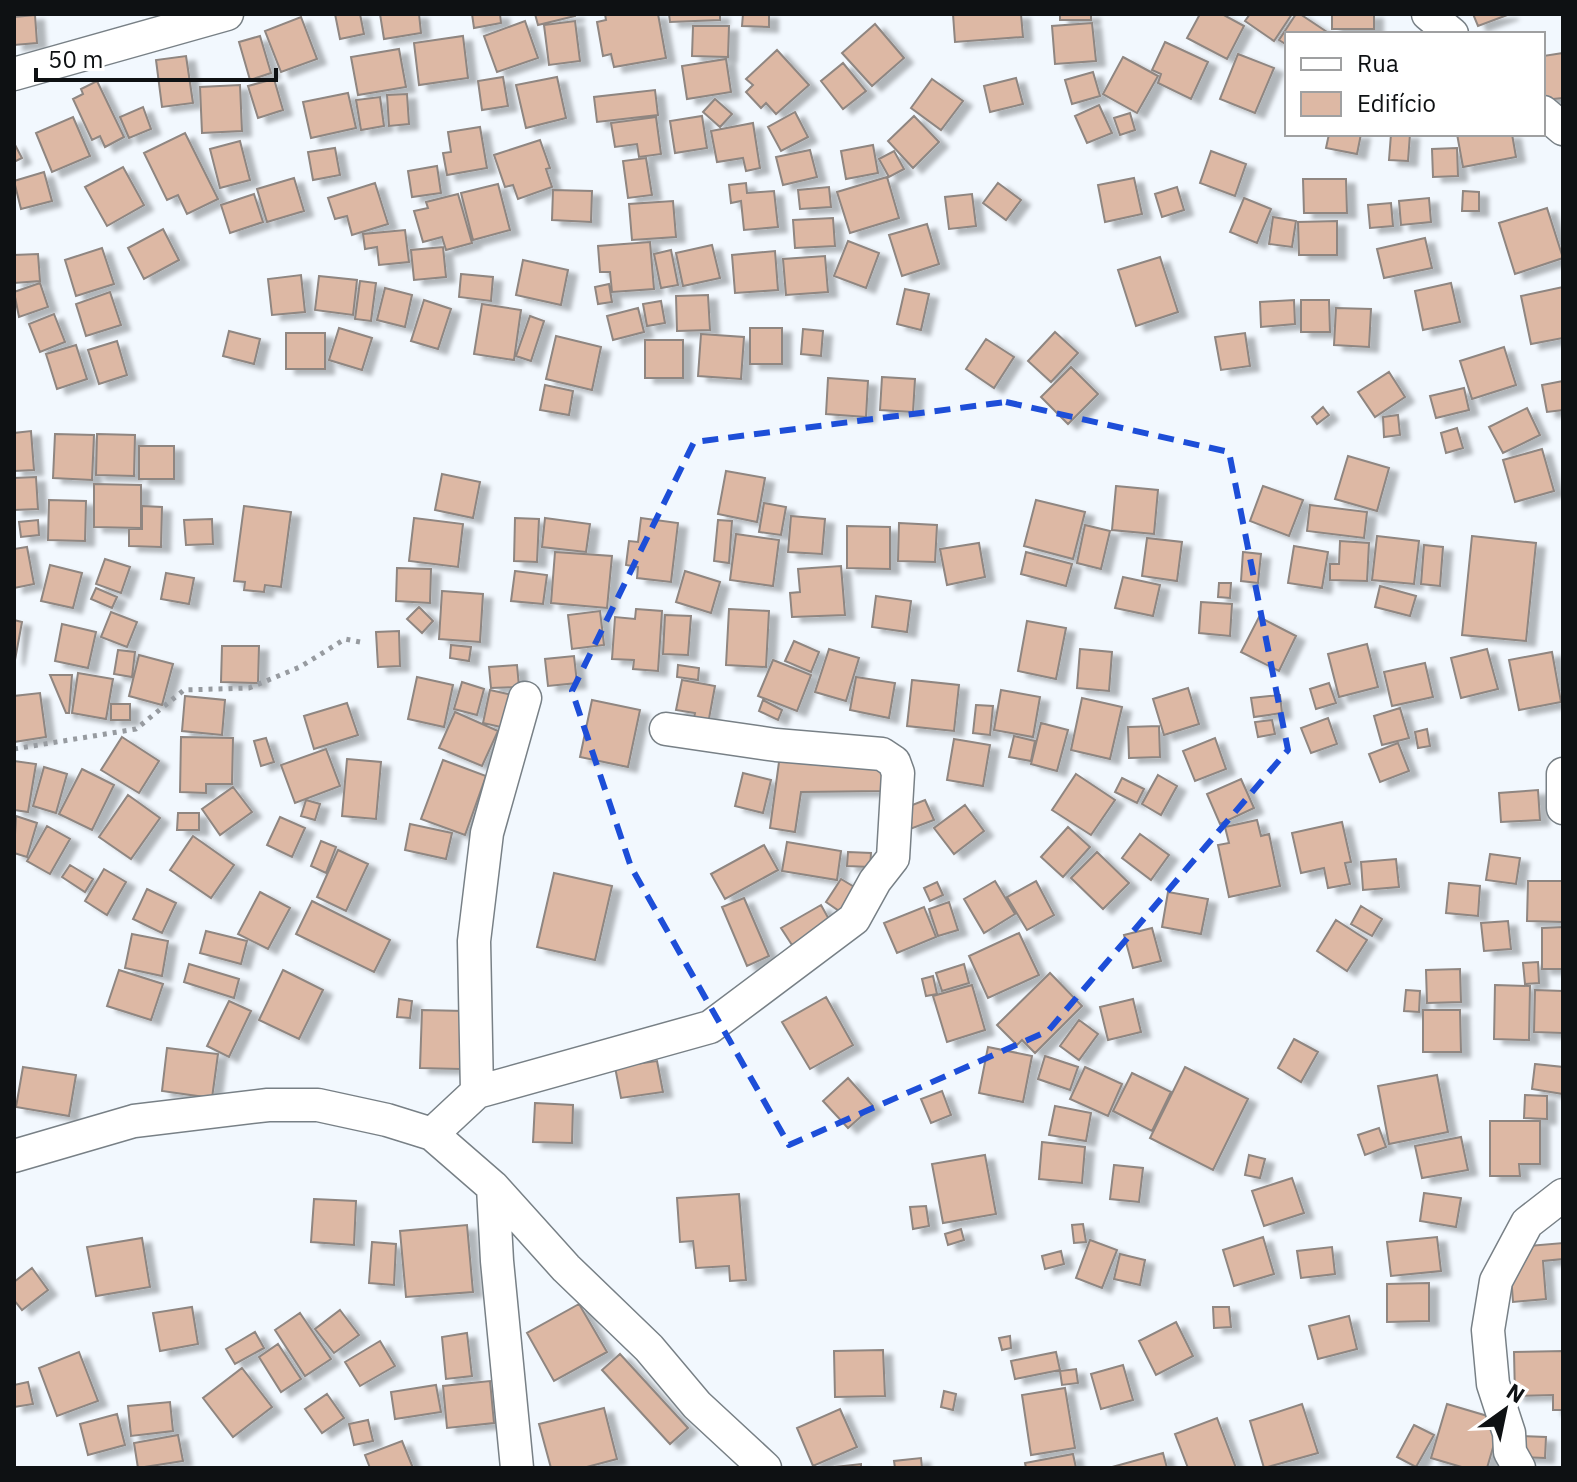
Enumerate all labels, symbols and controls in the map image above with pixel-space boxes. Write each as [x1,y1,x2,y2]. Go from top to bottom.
scale bar [36,32,276,82]
legend [1285,32,1545,136]
text: 50 m [48,43,103,75]
text: Rua [1357,47,1399,79]
text: Edifício [1357,87,1436,119]
north arrow [1465,1370,1545,1450]
text: N [1502,1376,1531,1409]

